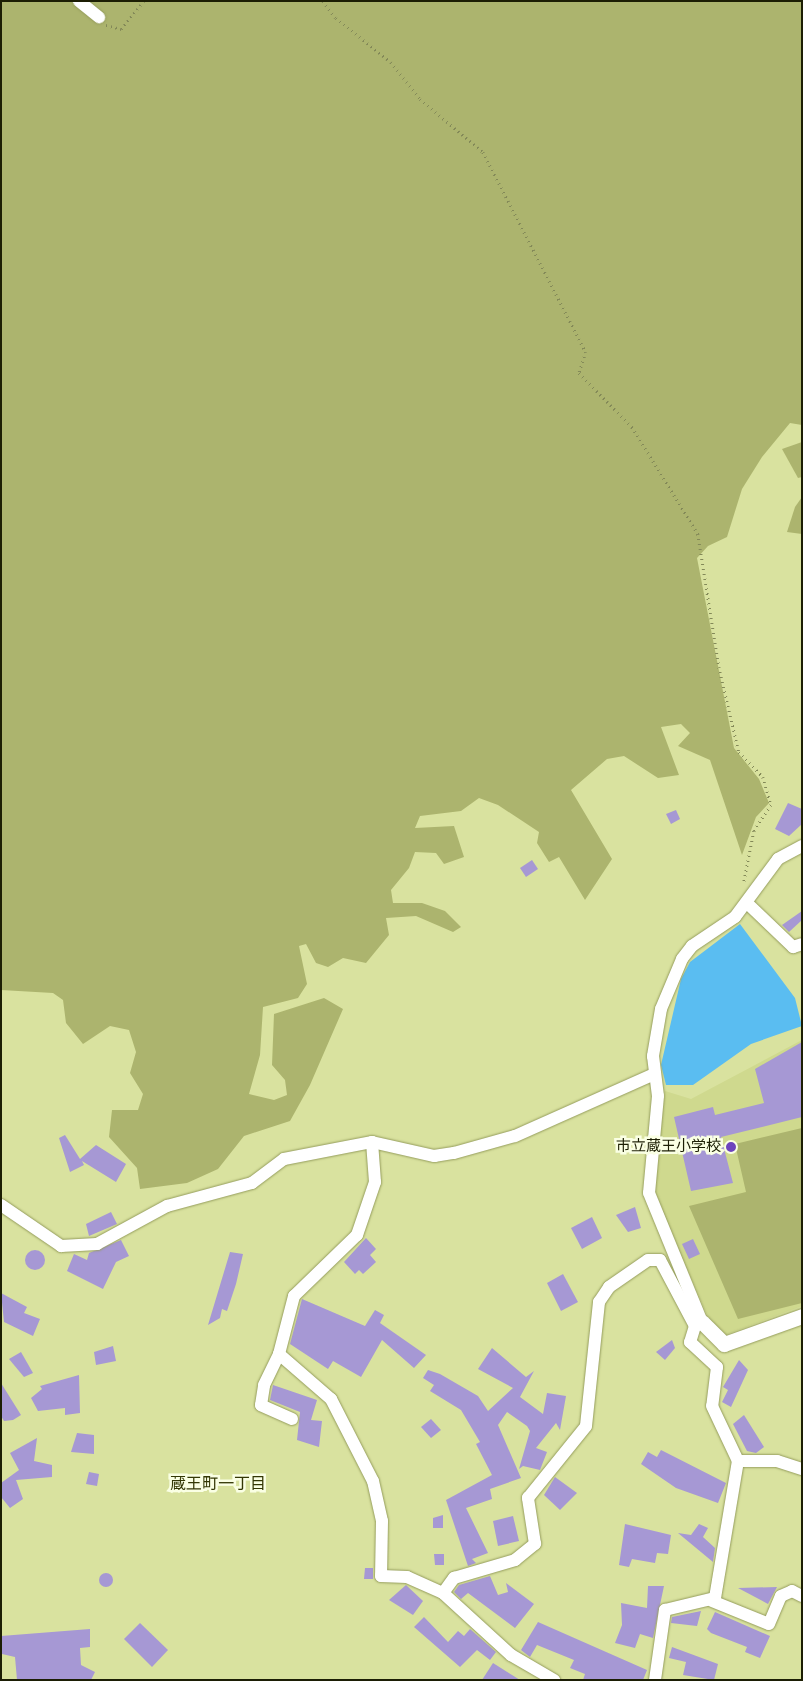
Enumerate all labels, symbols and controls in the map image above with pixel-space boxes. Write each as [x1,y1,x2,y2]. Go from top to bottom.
place label: 市立蔵王小学校 [616,1138,721,1156]
marker: 市立蔵王小学校 [725,1141,737,1153]
district label: 蔵王町一丁目 [170,1474,266,1494]

